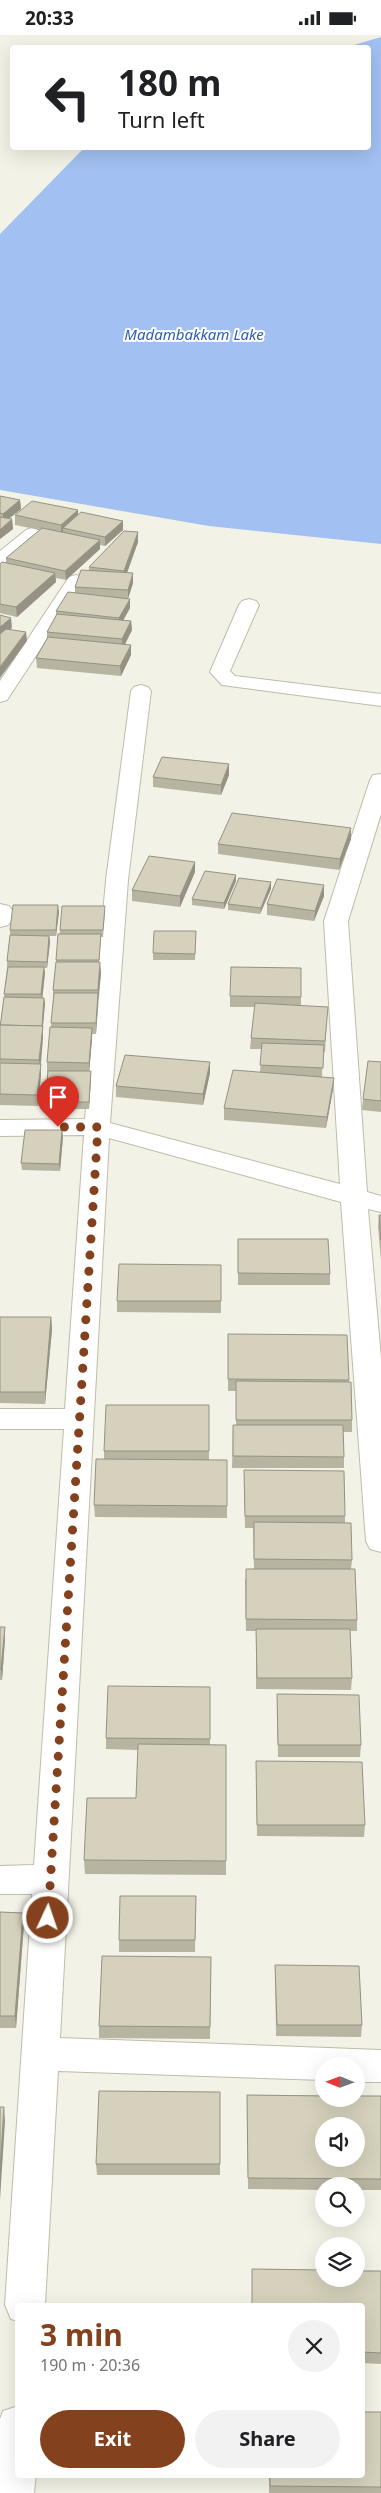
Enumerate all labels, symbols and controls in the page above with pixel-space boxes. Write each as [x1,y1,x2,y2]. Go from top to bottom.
text: 20:33 [25,5,74,31]
text: 180 m [118,59,221,106]
icon: left [35,65,100,130]
text: Turn left [118,104,205,134]
water label: Madambakkam Lake [124,324,264,344]
pin [37,1076,79,1127]
icon: arrive [44,1083,72,1111]
position arrow [21,1891,73,1943]
north arrow [315,2057,365,2107]
map controls [315,2057,365,2287]
button: sound [315,2117,365,2167]
button: search [315,2177,365,2227]
button: layers [315,2237,365,2287]
text: 3 min [40,2314,123,2355]
button: close [288,2320,340,2372]
text: 190 m · 20:36 [40,2354,140,2376]
button: Exit [40,2410,185,2468]
button: Share [195,2410,340,2468]

